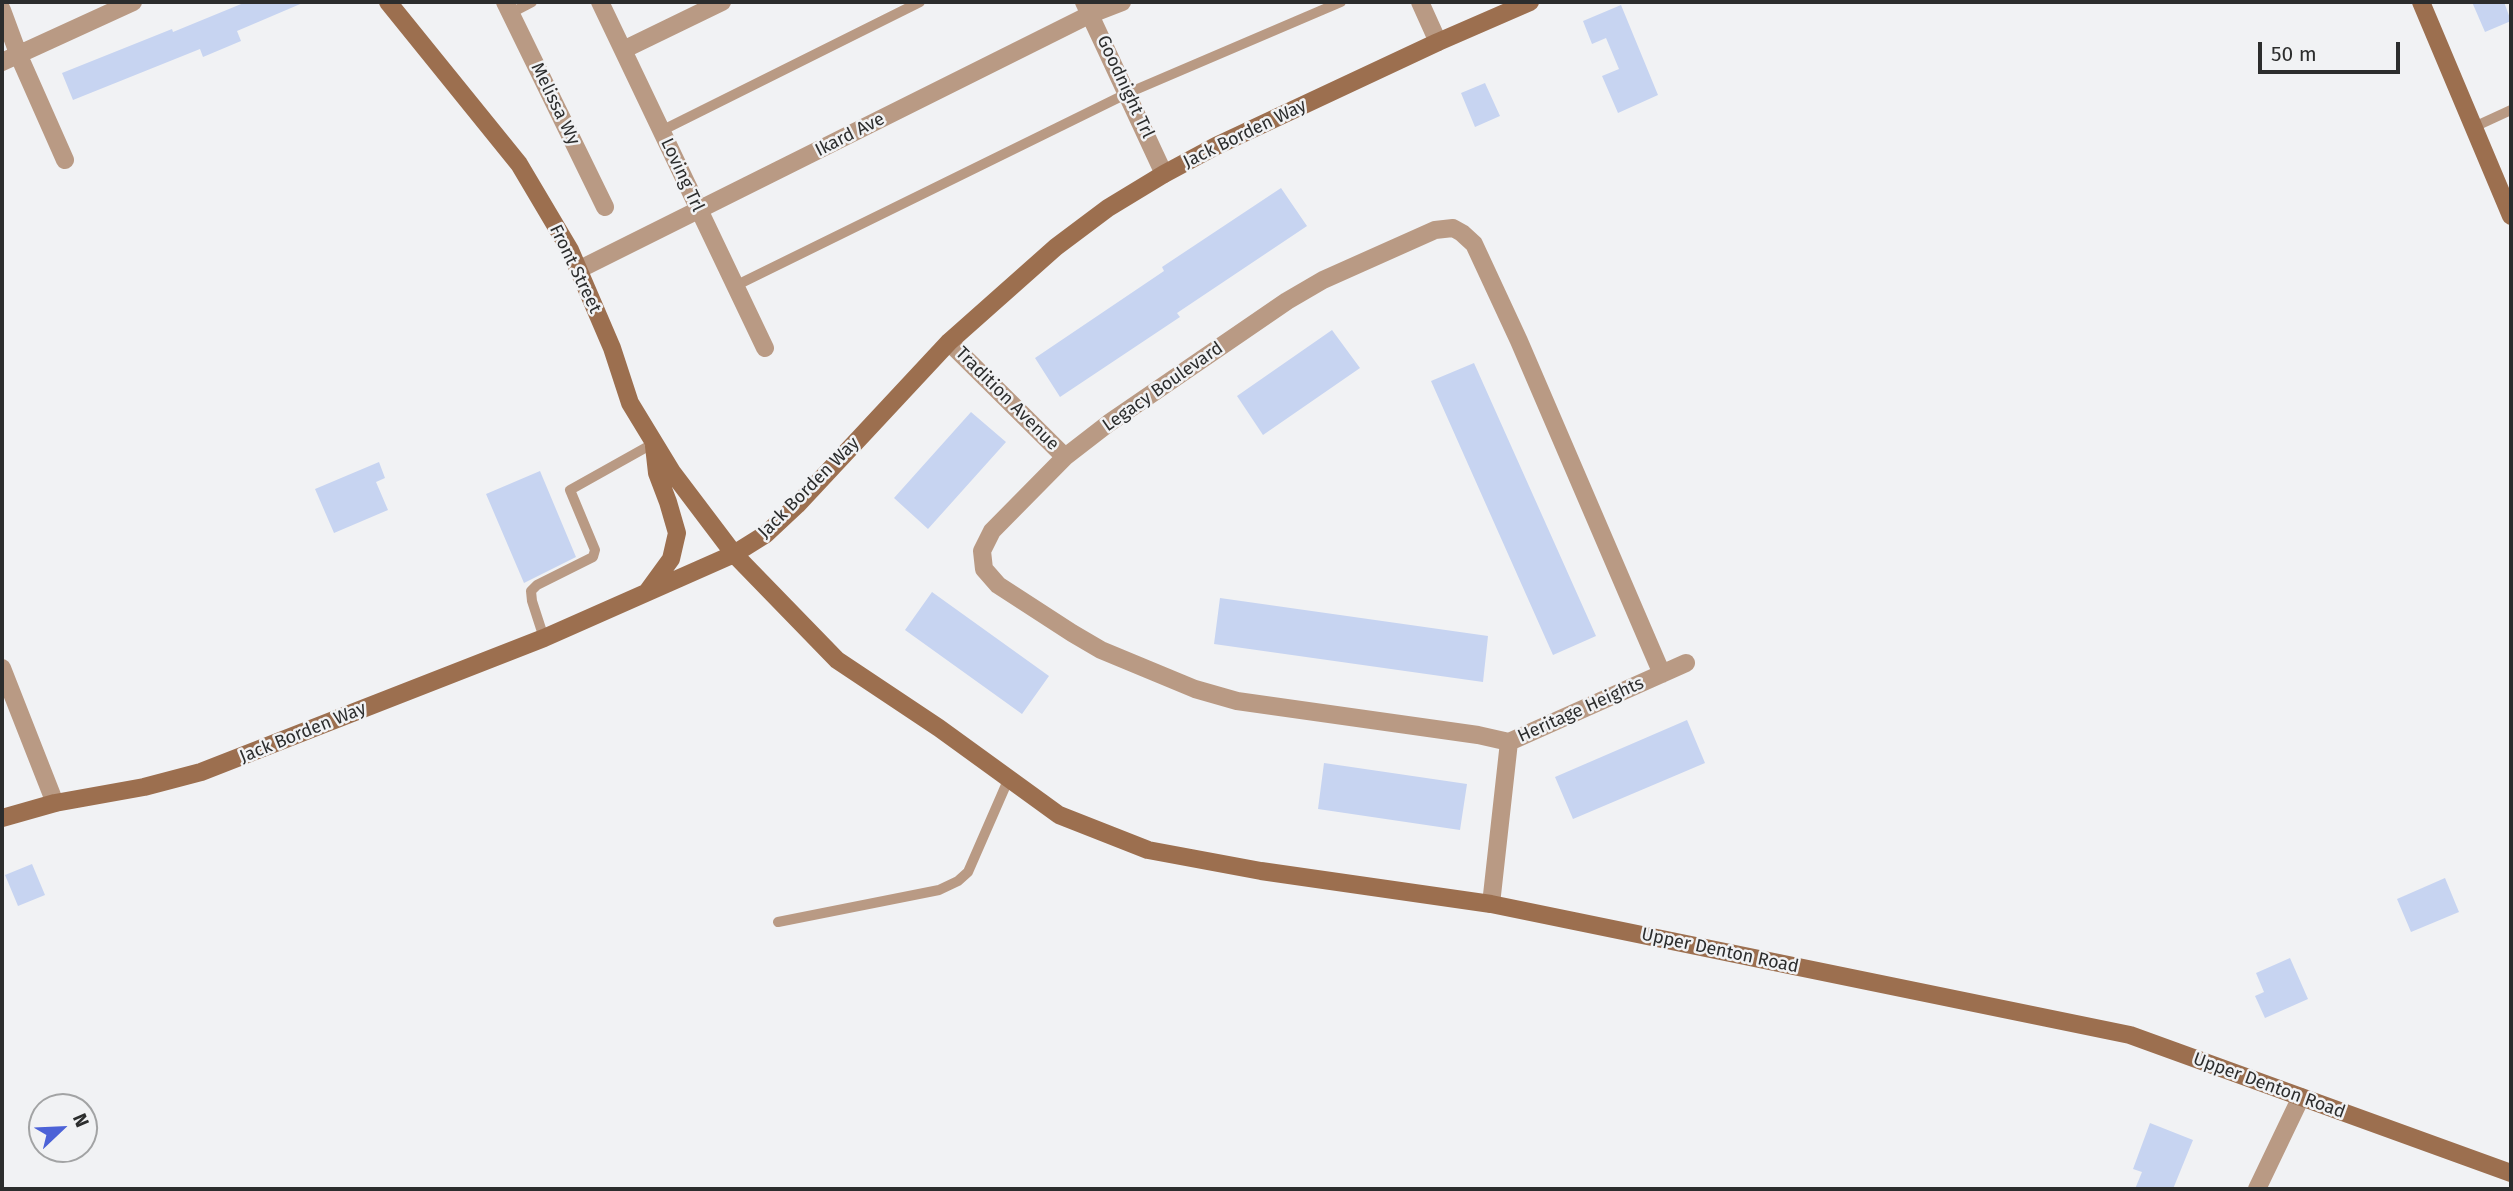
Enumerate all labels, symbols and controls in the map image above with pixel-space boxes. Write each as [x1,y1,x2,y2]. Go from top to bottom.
scale bar [2261,28,2403,72]
street label: Goodnight Trl [1092,32,1158,142]
text: 50 m [2271,41,2317,67]
street label: Melissa Wy [526,59,584,149]
street label: Jack Borden Way [1180,95,1310,173]
street label: Ikard Ave [812,108,888,162]
street label: Loving Trl [656,135,708,215]
street label: Front Street [544,221,606,317]
street label: Legacy Boulevard [1099,338,1227,436]
street label: Tradition Avenue [951,343,1063,455]
street label: Jack Borden Way [754,433,864,543]
street label: Heritage Heights [1515,673,1647,747]
street label: Jack Borden Way [237,698,369,768]
street label: Upper Denton Road [1639,924,1801,978]
street label: Upper Denton Road [2190,1048,2348,1124]
north arrow [28,1093,98,1163]
text: N [68,1110,94,1131]

